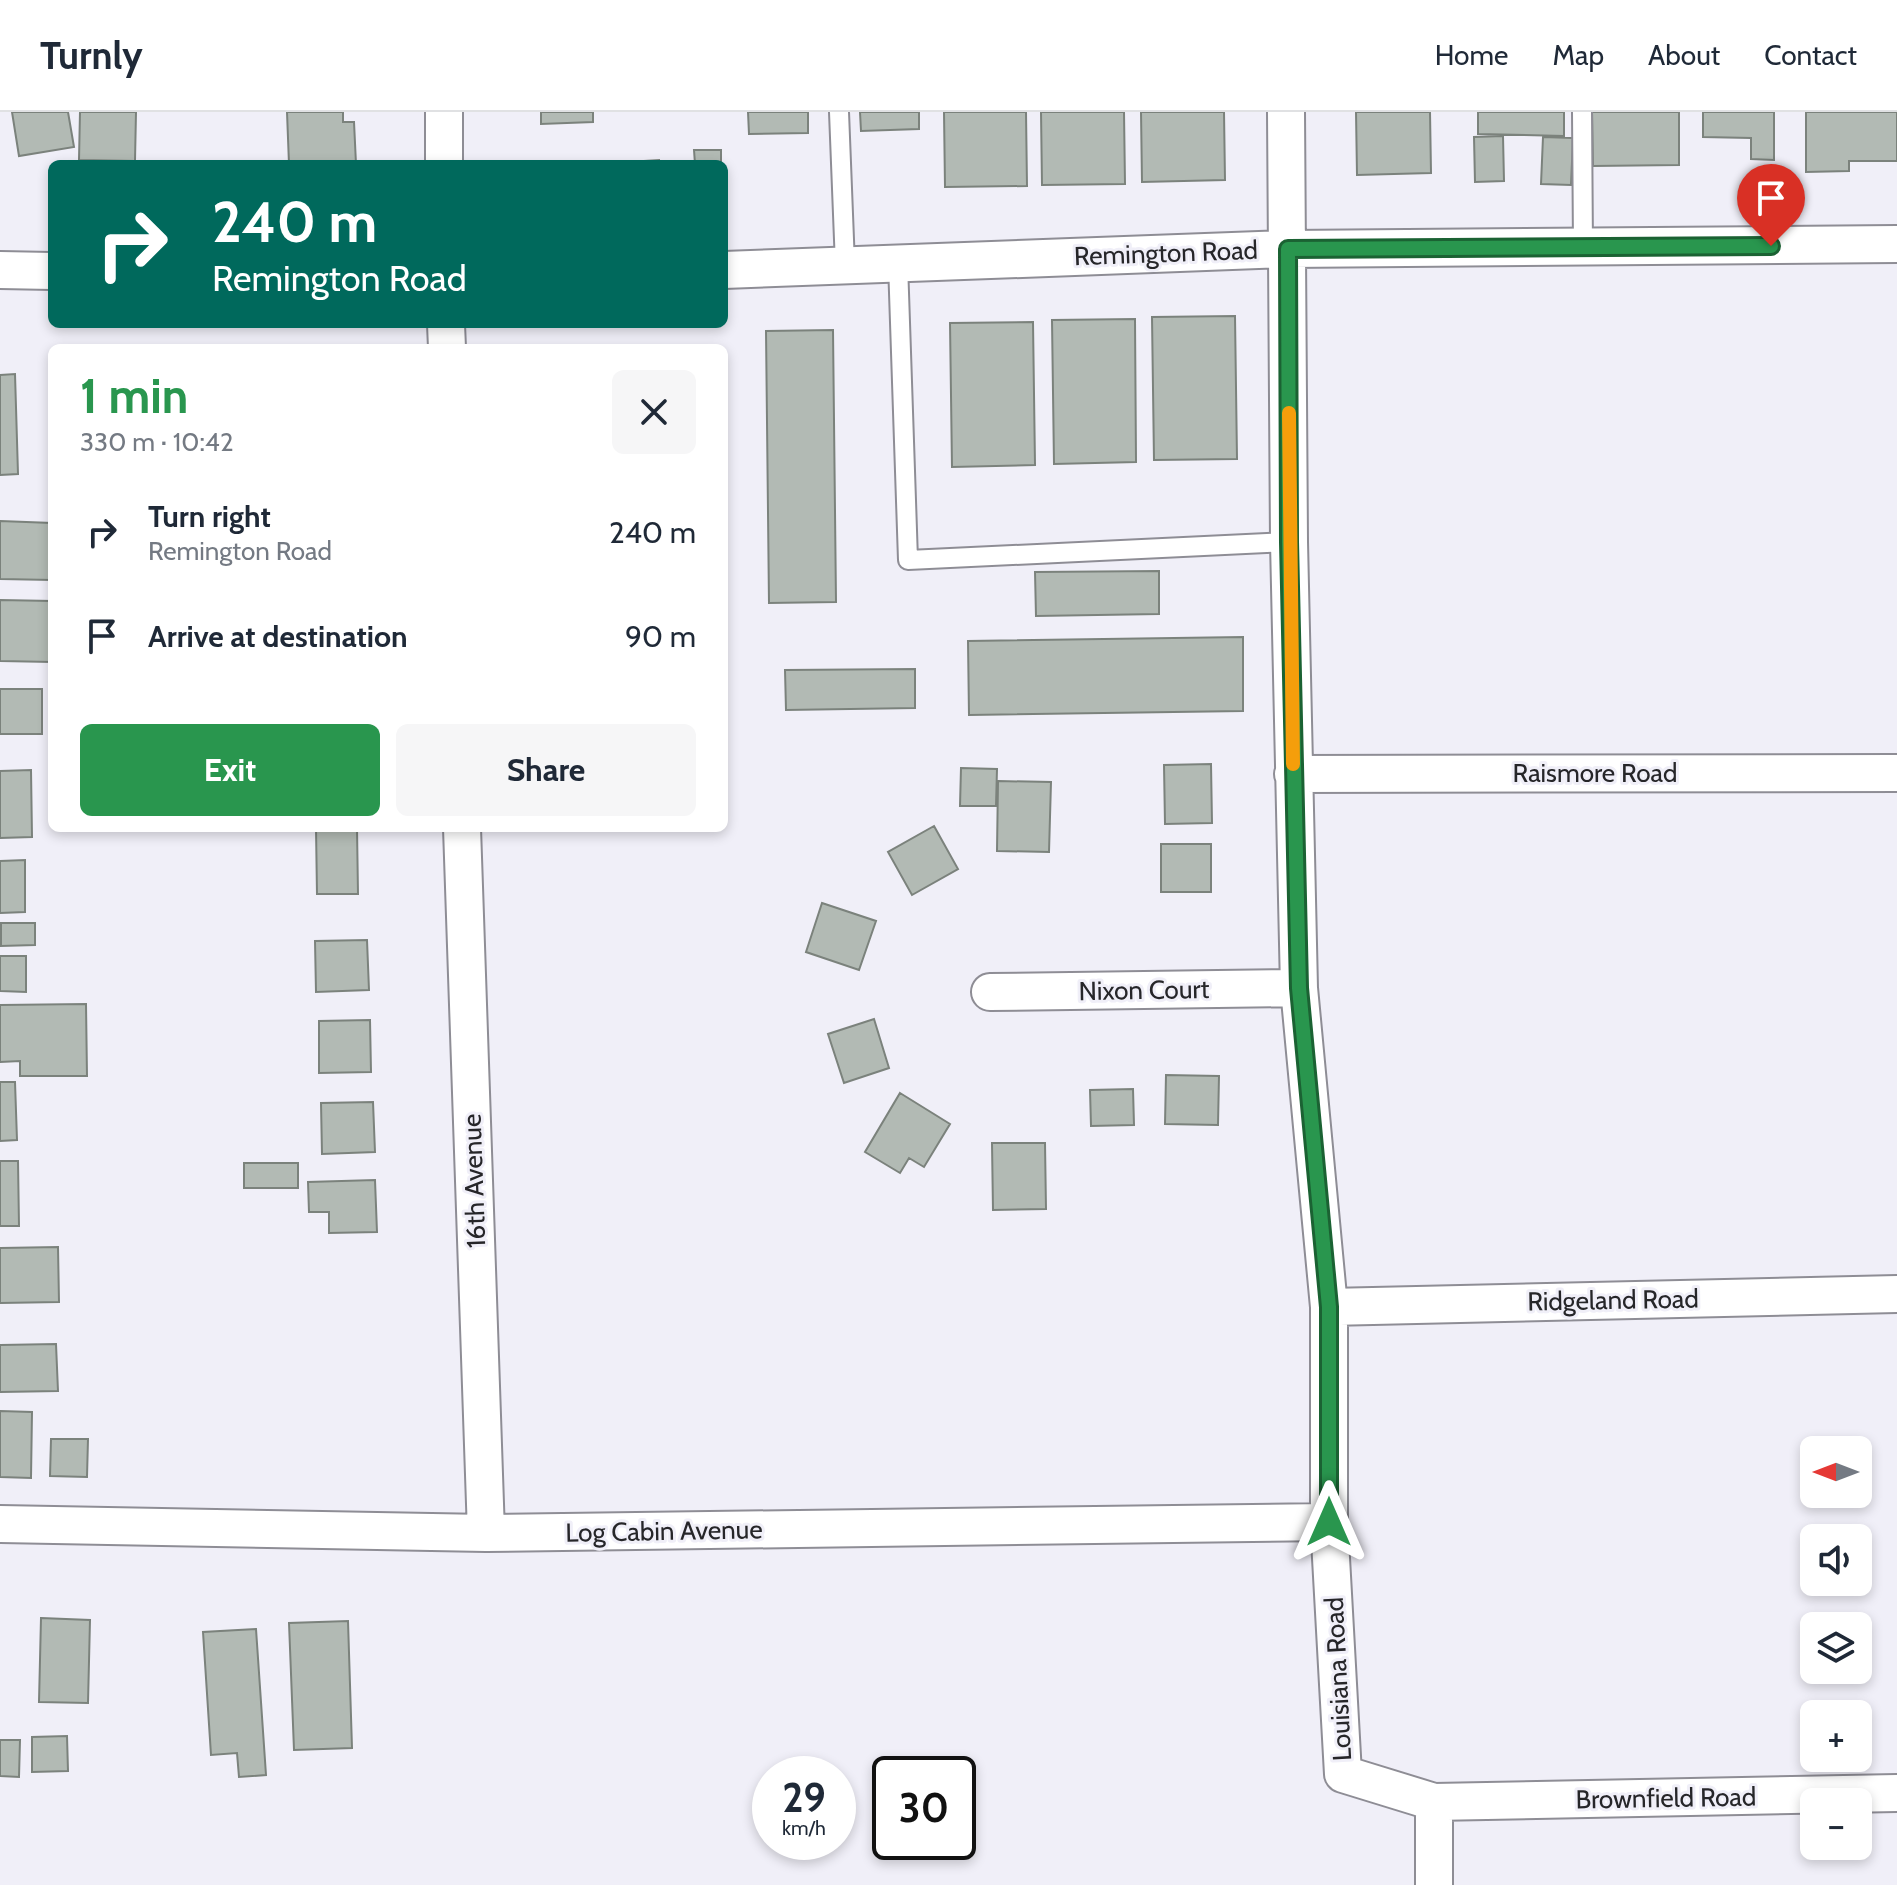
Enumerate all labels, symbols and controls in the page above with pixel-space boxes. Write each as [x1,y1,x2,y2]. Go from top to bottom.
text: Turnly [40,32,143,79]
text: Home [1435,38,1508,72]
text: Map [1552,38,1604,72]
text: About [1648,38,1720,72]
text: Contact [1764,38,1857,72]
pin [1737,164,1805,246]
icon: arrive [1749,176,1793,220]
text: 240 m [212,188,377,256]
icon: right [80,192,184,296]
street label: Remington Road [1073,234,1259,272]
text: Remington Road [212,256,467,300]
text: 1 min [80,367,188,425]
button: close [612,370,696,454]
text: 330 m · 10:42 [80,426,234,458]
text: Turn right [148,498,271,535]
icon: right [80,510,124,554]
text: 240 m [609,514,696,551]
text: Remington Road [148,535,332,567]
icon: arrive [80,614,124,658]
text: Arrive at destination [148,618,408,655]
text: 90 m [625,618,696,655]
button: Exit [80,724,380,816]
button: Share [396,724,696,816]
street label: Raismore Road [1513,757,1677,789]
street label: Nixon Court [1078,973,1210,1007]
street label: 16th Avenue [456,1113,492,1249]
street label: Ridgeland Road [1527,1283,1699,1317]
north arrow [1800,1436,1872,1508]
map controls [1800,1436,1872,1860]
position arrow [1287,1480,1371,1564]
street label: Log Cabin Avenue [565,1513,763,1549]
button: sound [1800,1524,1872,1596]
street label: Louisiana Road [1318,1596,1358,1762]
button: layers [1800,1612,1872,1684]
button: + [1800,1700,1872,1772]
speed limit sign: 30 [872,1756,976,1860]
text: 29 [782,1773,826,1822]
street label: Brownfield Road [1575,1780,1757,1816]
button: − [1800,1788,1872,1860]
text: km/h [782,1816,826,1840]

